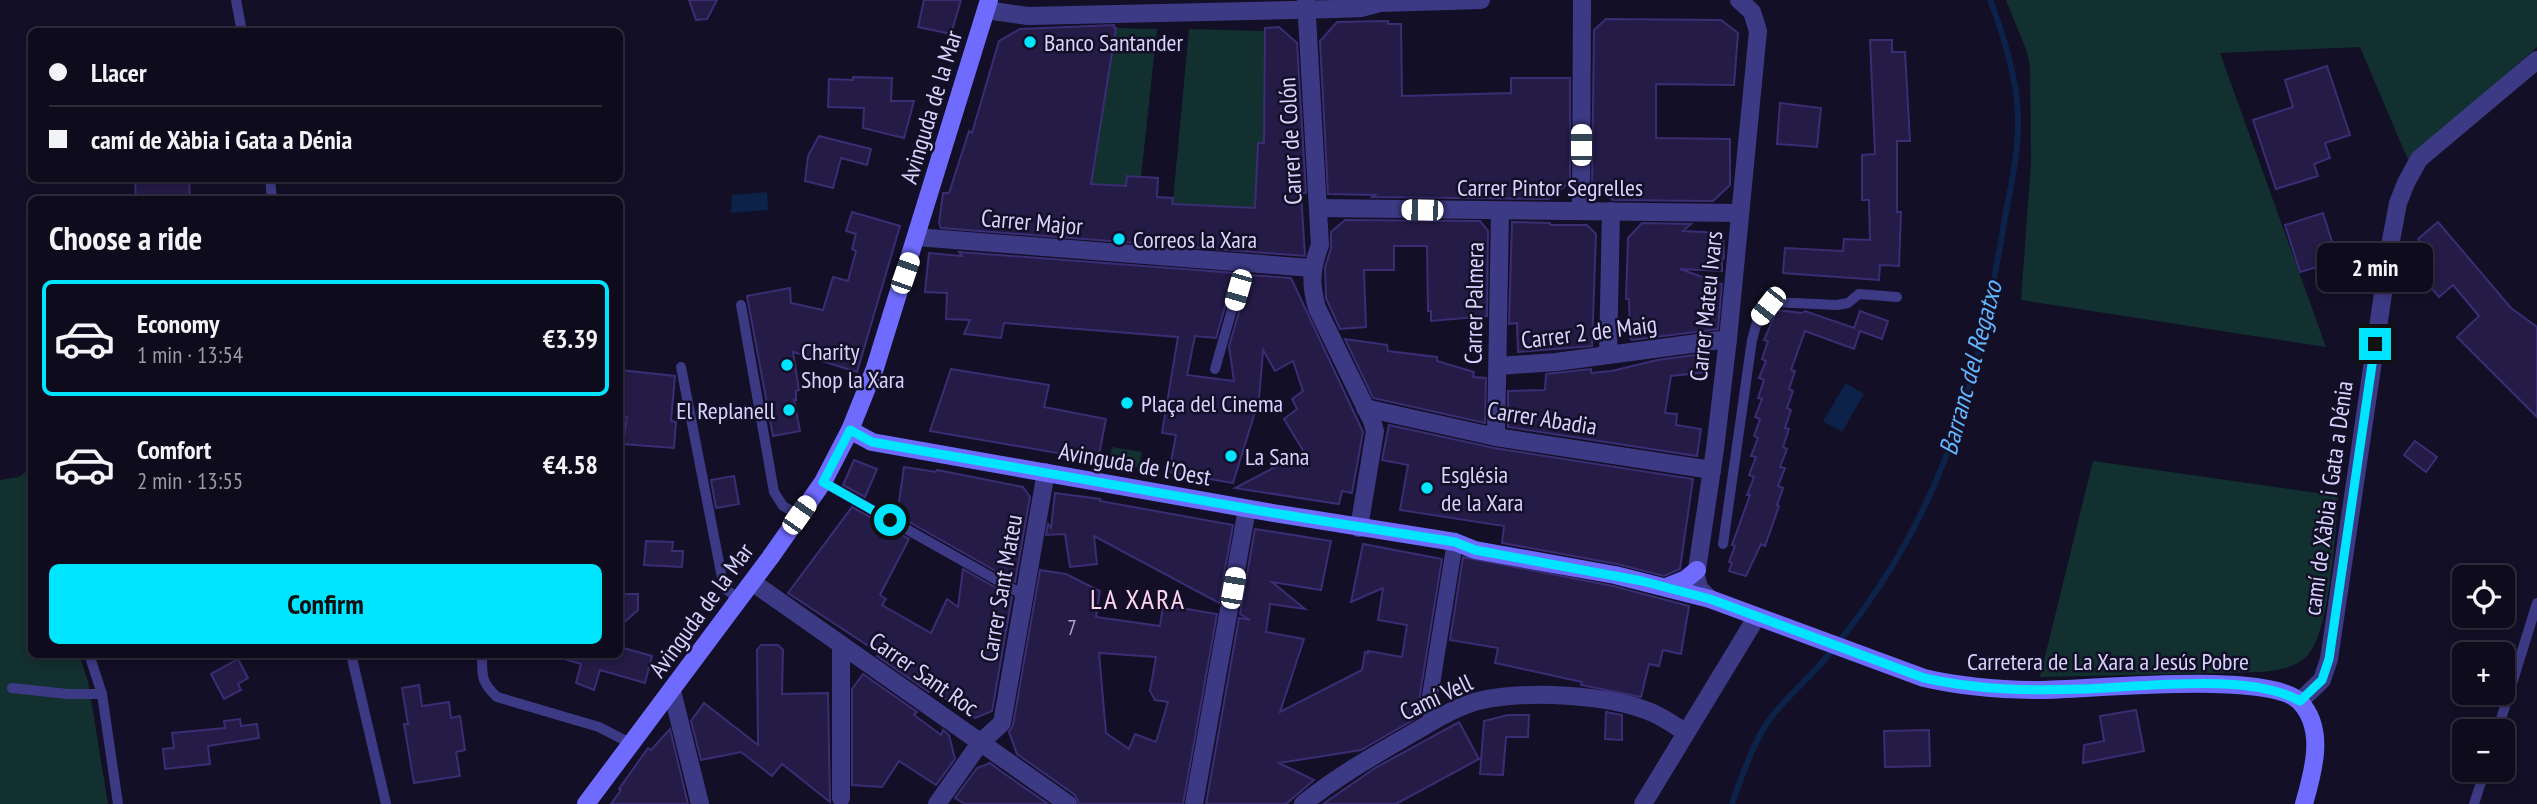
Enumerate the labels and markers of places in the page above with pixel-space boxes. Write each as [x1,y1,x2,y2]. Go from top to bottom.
place label: Banco Santander [1044,27,1183,58]
marker: Banco Santander [1022,34,1038,50]
place label: Correos la Xara [1133,224,1257,255]
marker: Correos la Xara [1111,231,1127,247]
place label: Charity Shop la Xara [801,336,905,395]
marker: Charity Shop la Xara [779,357,795,373]
place label: Plaça del Cinema [1141,388,1283,419]
place label: El Replanell [676,395,775,426]
marker: Plaça del Cinema [1119,395,1135,411]
marker: El Replanell [781,402,797,418]
place label: La Sana [1245,441,1309,472]
marker: La Sana [1223,448,1239,464]
place label: Església de la Xara [1441,459,1523,518]
marker: Església de la Xara [1419,480,1435,496]

